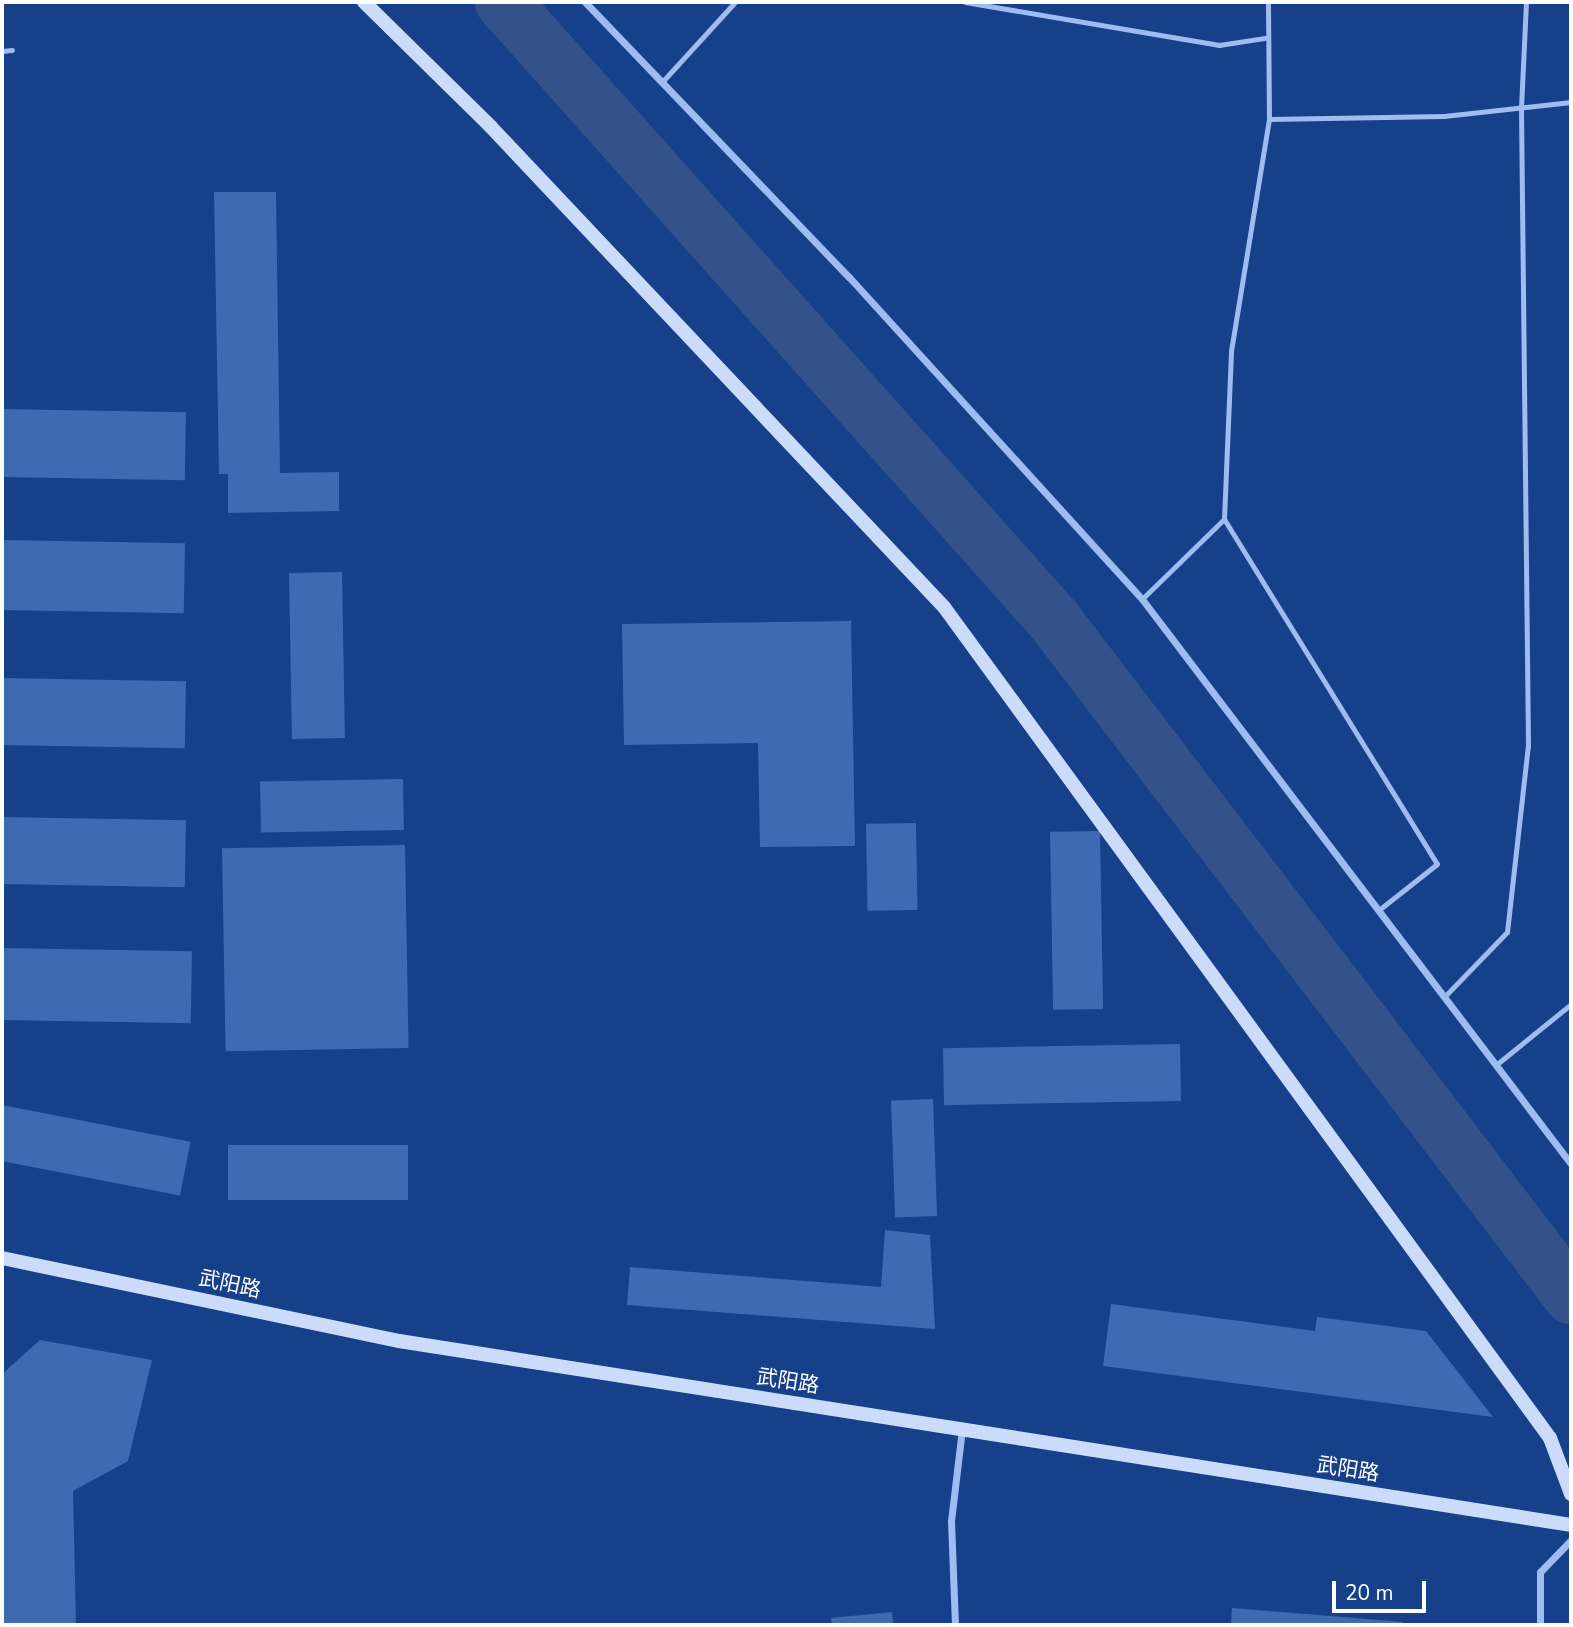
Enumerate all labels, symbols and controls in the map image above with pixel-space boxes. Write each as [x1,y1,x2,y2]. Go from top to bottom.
street label: 武阳路 [197,1265,263,1303]
street label: 武阳路 [755,1364,821,1398]
street label: 武阳路 [1315,1452,1381,1486]
scale bar [1335,1568,1430,1612]
text: 20 m [1345,1579,1394,1607]

